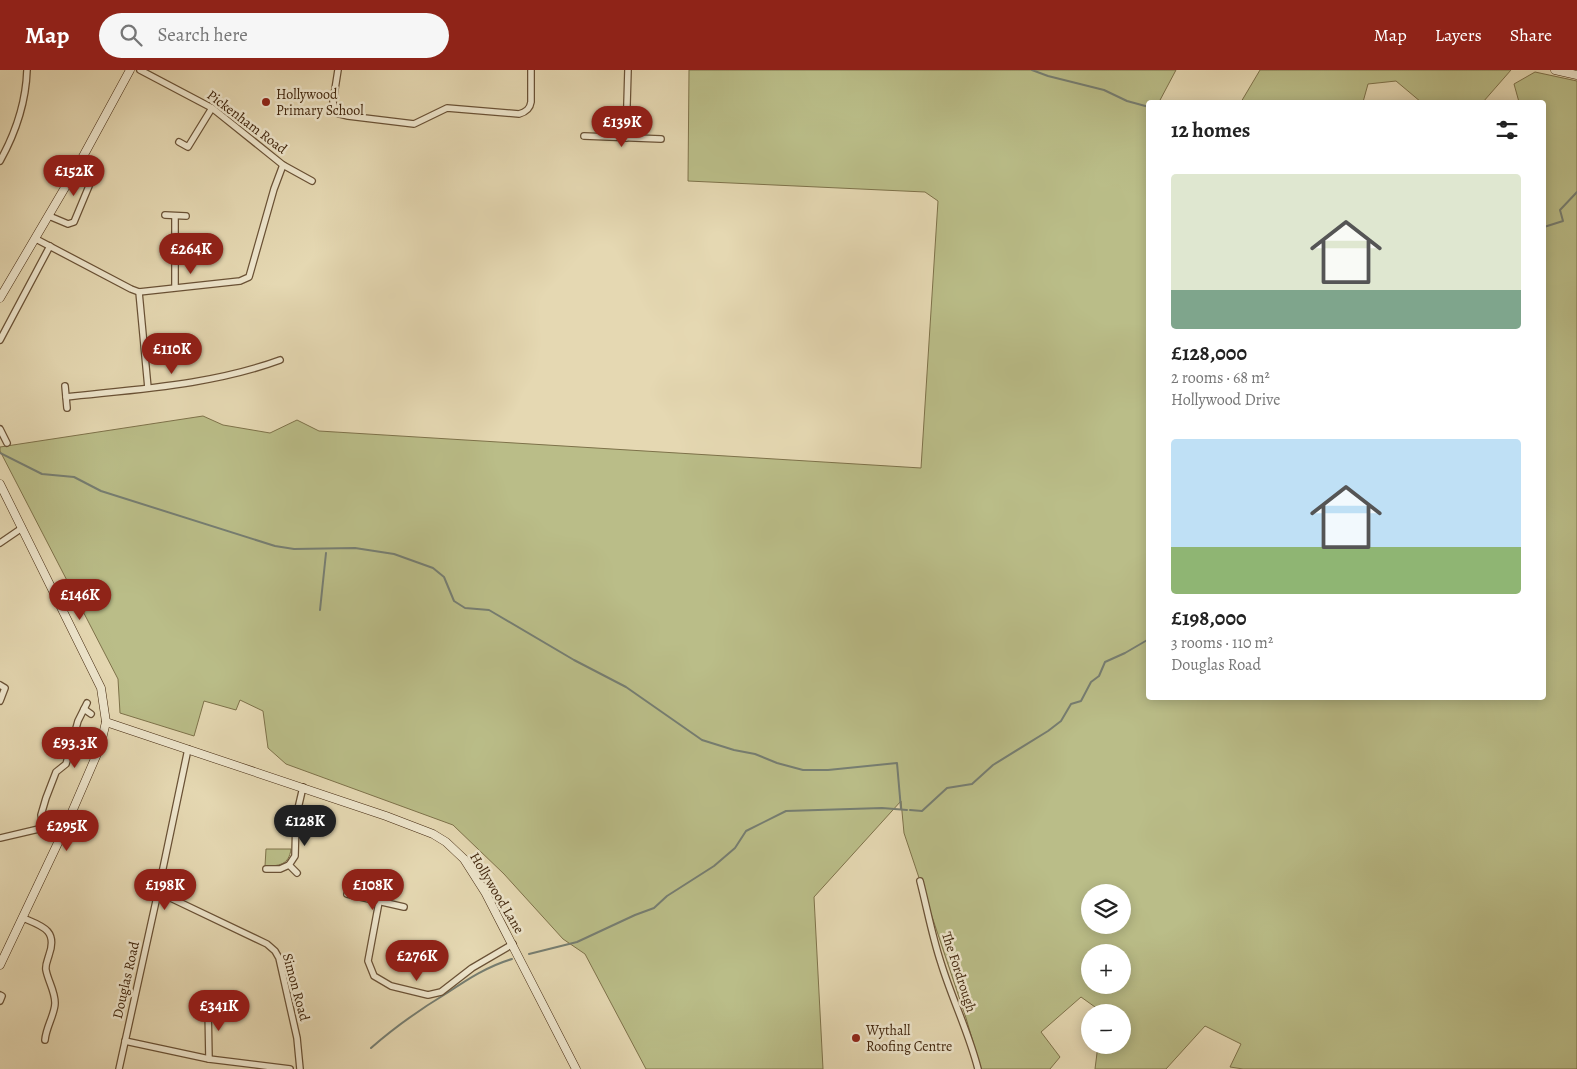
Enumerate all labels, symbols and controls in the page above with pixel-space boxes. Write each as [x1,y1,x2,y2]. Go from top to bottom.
search box [99,13,449,58]
text: Map [25,19,69,51]
icon: search [117,21,145,49]
text: Search here [157,22,248,48]
text: Map [1374,23,1407,47]
text: Layers [1435,23,1482,47]
text: Share [1510,23,1552,47]
place label: Hollywood Primary School [276,85,364,120]
street label: Pickenham Road [203,86,291,159]
marker: Hollywood Primary School [260,96,272,108]
pin: £139K [587,106,657,148]
text: £139K [603,111,641,133]
text: 12 homes [1171,116,1250,144]
icon: filters [1493,116,1521,144]
pin: £152K [39,154,109,197]
text: £152K [54,160,94,182]
icon: home [1301,207,1391,297]
pin: £264K [156,232,226,275]
text: £264K [170,238,212,260]
pin: £110K [137,332,207,375]
text: £110K [153,338,191,360]
text: £128,000 [1171,339,1247,367]
text: 2 rooms · 68 m² [1171,367,1270,389]
text: Hollywood Drive [1171,389,1280,411]
icon: home [1301,472,1391,562]
pin: £146K [45,578,115,621]
text: £146K [60,584,100,606]
text: £198,000 [1171,604,1247,632]
text: 3 rooms · 110 m² [1171,632,1273,654]
text: Douglas Road [1171,654,1261,676]
pin: £93.3K [34,726,116,769]
text: £93.3K [53,732,97,754]
pin: £128K [270,804,340,847]
pin: £295K [32,810,102,852]
text: £128K [285,810,325,832]
text: £295K [47,815,87,837]
street label: Hollywood Lane [465,849,529,937]
pin: £198K [130,868,200,911]
pin: £108K [338,868,408,911]
text: £198K [145,874,185,896]
text: £108K [353,874,393,896]
map controls [1081,884,1131,1054]
button: layers [1081,884,1131,934]
street label: The Fordrough [937,929,981,1015]
street label: Douglas Road [108,939,144,1021]
pin: £276K [382,940,452,982]
button: + [1081,944,1131,994]
text: £276K [397,945,437,967]
street label: Simon Road [278,951,314,1023]
pin: £341K [184,990,254,1032]
text: £341K [200,995,238,1017]
button: − [1081,1004,1131,1054]
place label: Wythall Roofing Centre [865,1021,952,1056]
marker: Wythall Roofing Centre [850,1032,862,1044]

